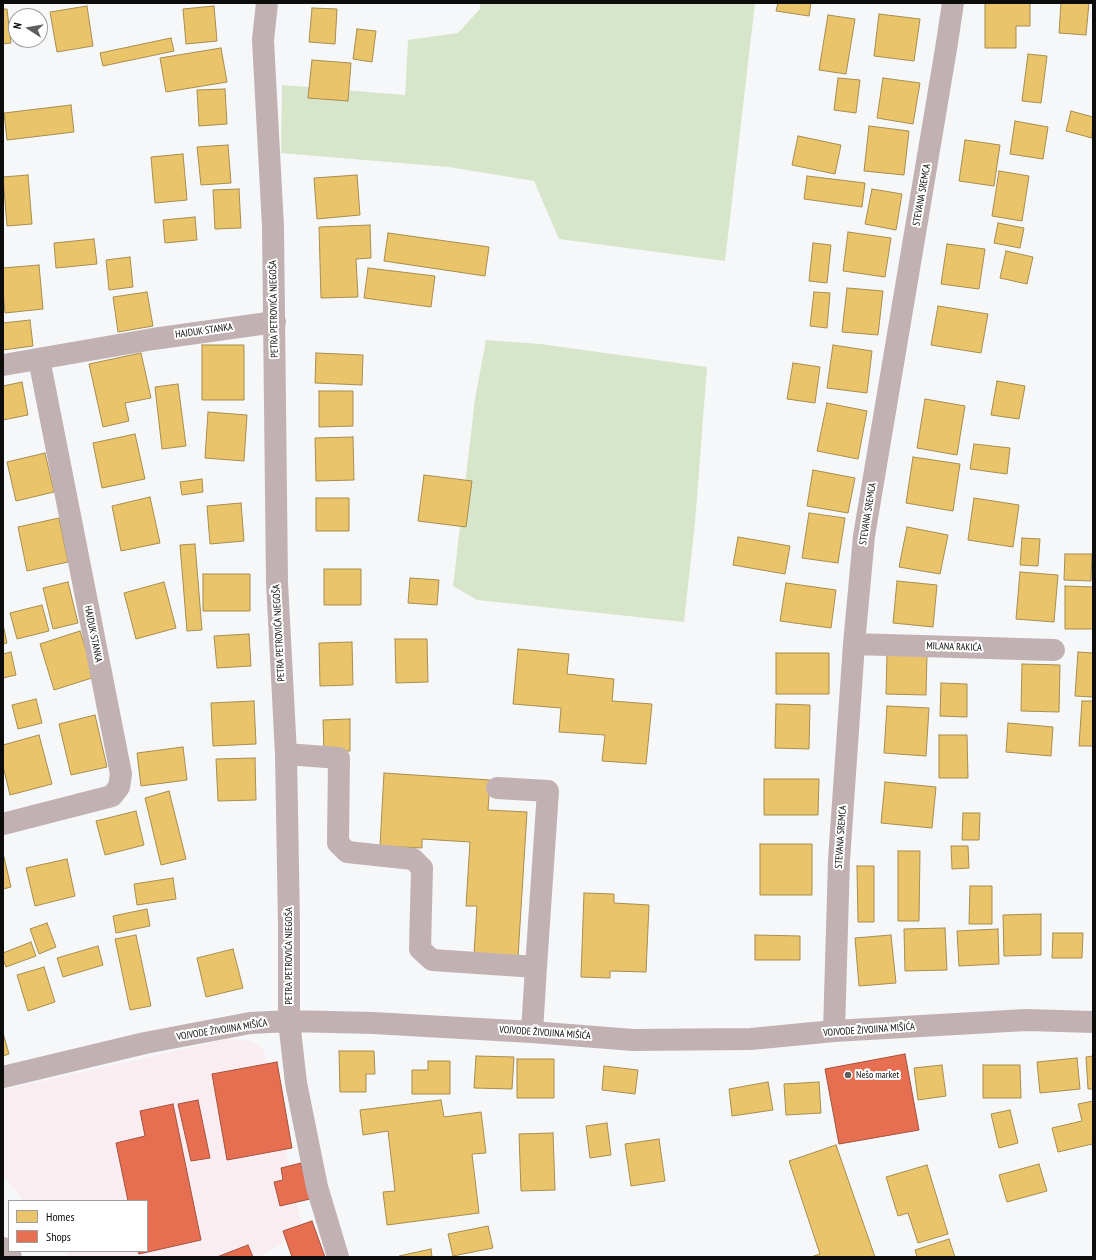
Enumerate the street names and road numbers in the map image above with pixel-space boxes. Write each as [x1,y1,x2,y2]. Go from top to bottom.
street label: STEVANA SREMCA [911,163,933,227]
street label: PETRA PETROVIĆA NJEGOŠA [267,260,281,358]
street label: HAJDUK STANKA [175,321,233,341]
street label: STEVANA SREMCA [857,482,879,546]
street label: PETRA PETROVIĆA NJEGOŠA [270,584,288,682]
street label: HAJDUK STANKA [82,605,104,663]
street label: MILANA RAKIĆA [926,640,982,654]
street label: STEVANA SREMCA [833,805,849,869]
street label: PETRA PETROVIĆA NJEGOŠA [283,907,295,1005]
street label: VOJVODE ŽIVOJINA MIŠIĆA [176,1017,268,1043]
street label: VOJVODE ŽIVOJINA MIŠIĆA [823,1021,915,1039]
street label: VOJVODE ŽIVOJINA MIŠIĆA [499,1024,591,1042]

